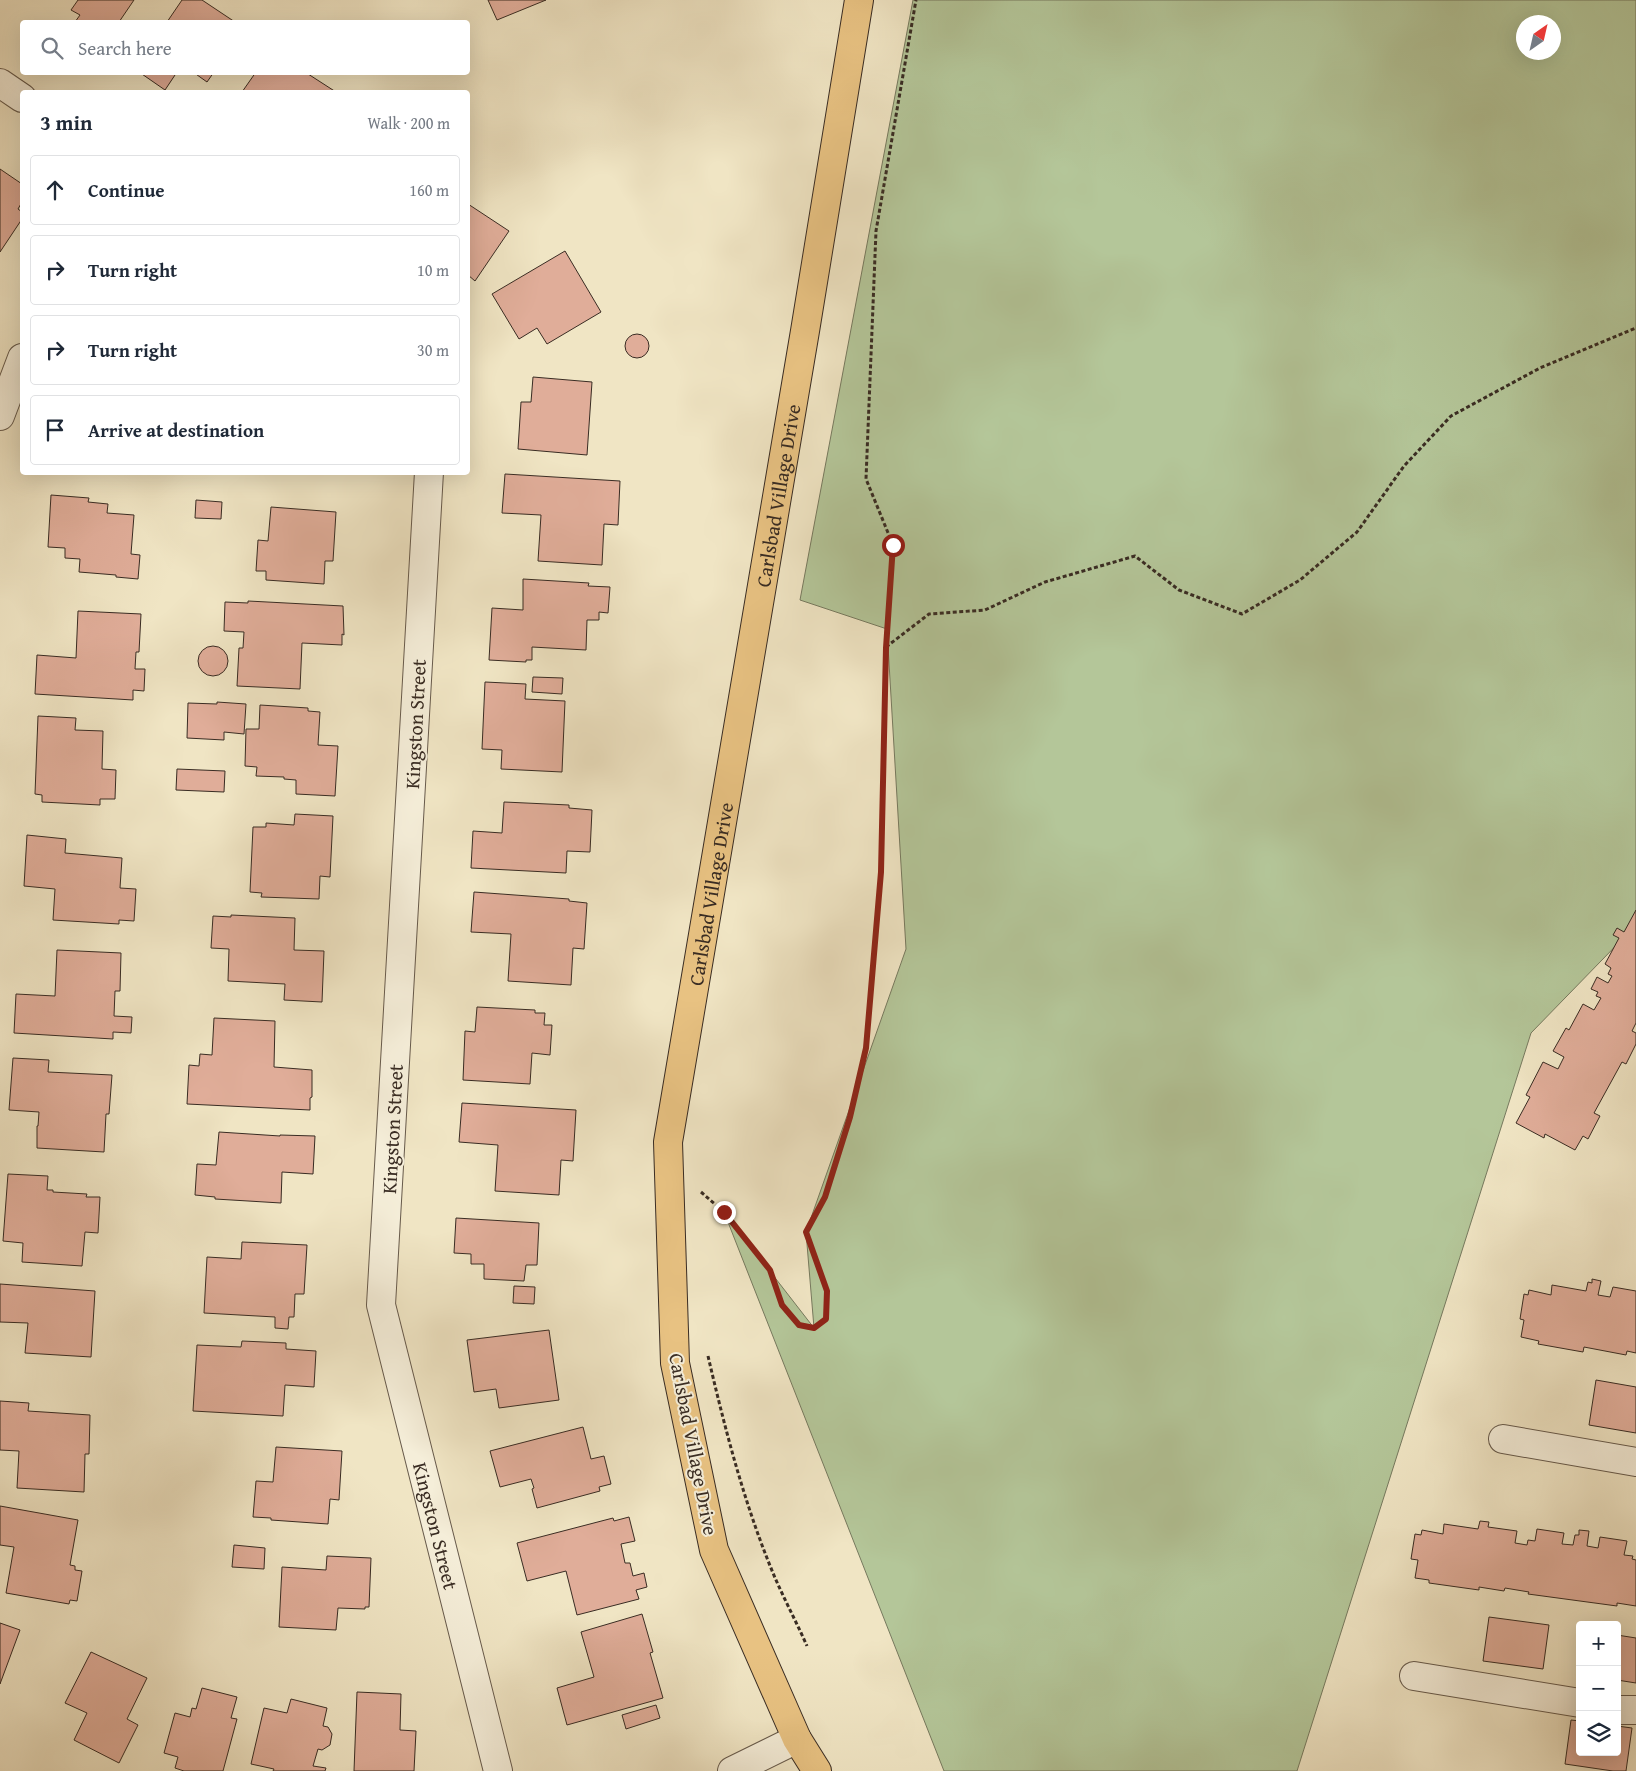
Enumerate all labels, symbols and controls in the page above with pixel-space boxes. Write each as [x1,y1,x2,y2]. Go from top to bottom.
north arrow [1516,15,1561,60]
search box [20,20,470,75]
icon: search [38,34,66,62]
text: Search here [78,34,172,62]
text: 3 min [40,107,92,138]
text: Walk · 200 m [367,111,450,135]
icon: ahead [41,176,69,204]
text: Continue [88,176,165,204]
text: 160 m [409,178,449,202]
icon: right [41,256,69,284]
text: Turn right [88,256,177,284]
text: 10 m [417,258,449,282]
icon: right [41,336,69,364]
text: Turn right [88,336,177,364]
text: 30 m [417,338,449,362]
street label: Carlsbad Village Drive [748,402,807,589]
icon: arrive [41,416,69,444]
text: Arrive at destination [88,416,264,444]
route start [882,534,905,557]
street label: Kingston Street [397,658,433,790]
street label: Carlsbad Village Drive [680,800,740,988]
street label: Kingston Street [374,1063,410,1195]
route end [713,1201,736,1224]
street label: Carlsbad Village Drive [662,1350,726,1538]
street label: Kingston Street [407,1459,466,1592]
map controls [1576,1621,1621,1756]
button: + [1576,1621,1621,1666]
button: − [1576,1666,1621,1711]
button: layers [1576,1711,1621,1756]

